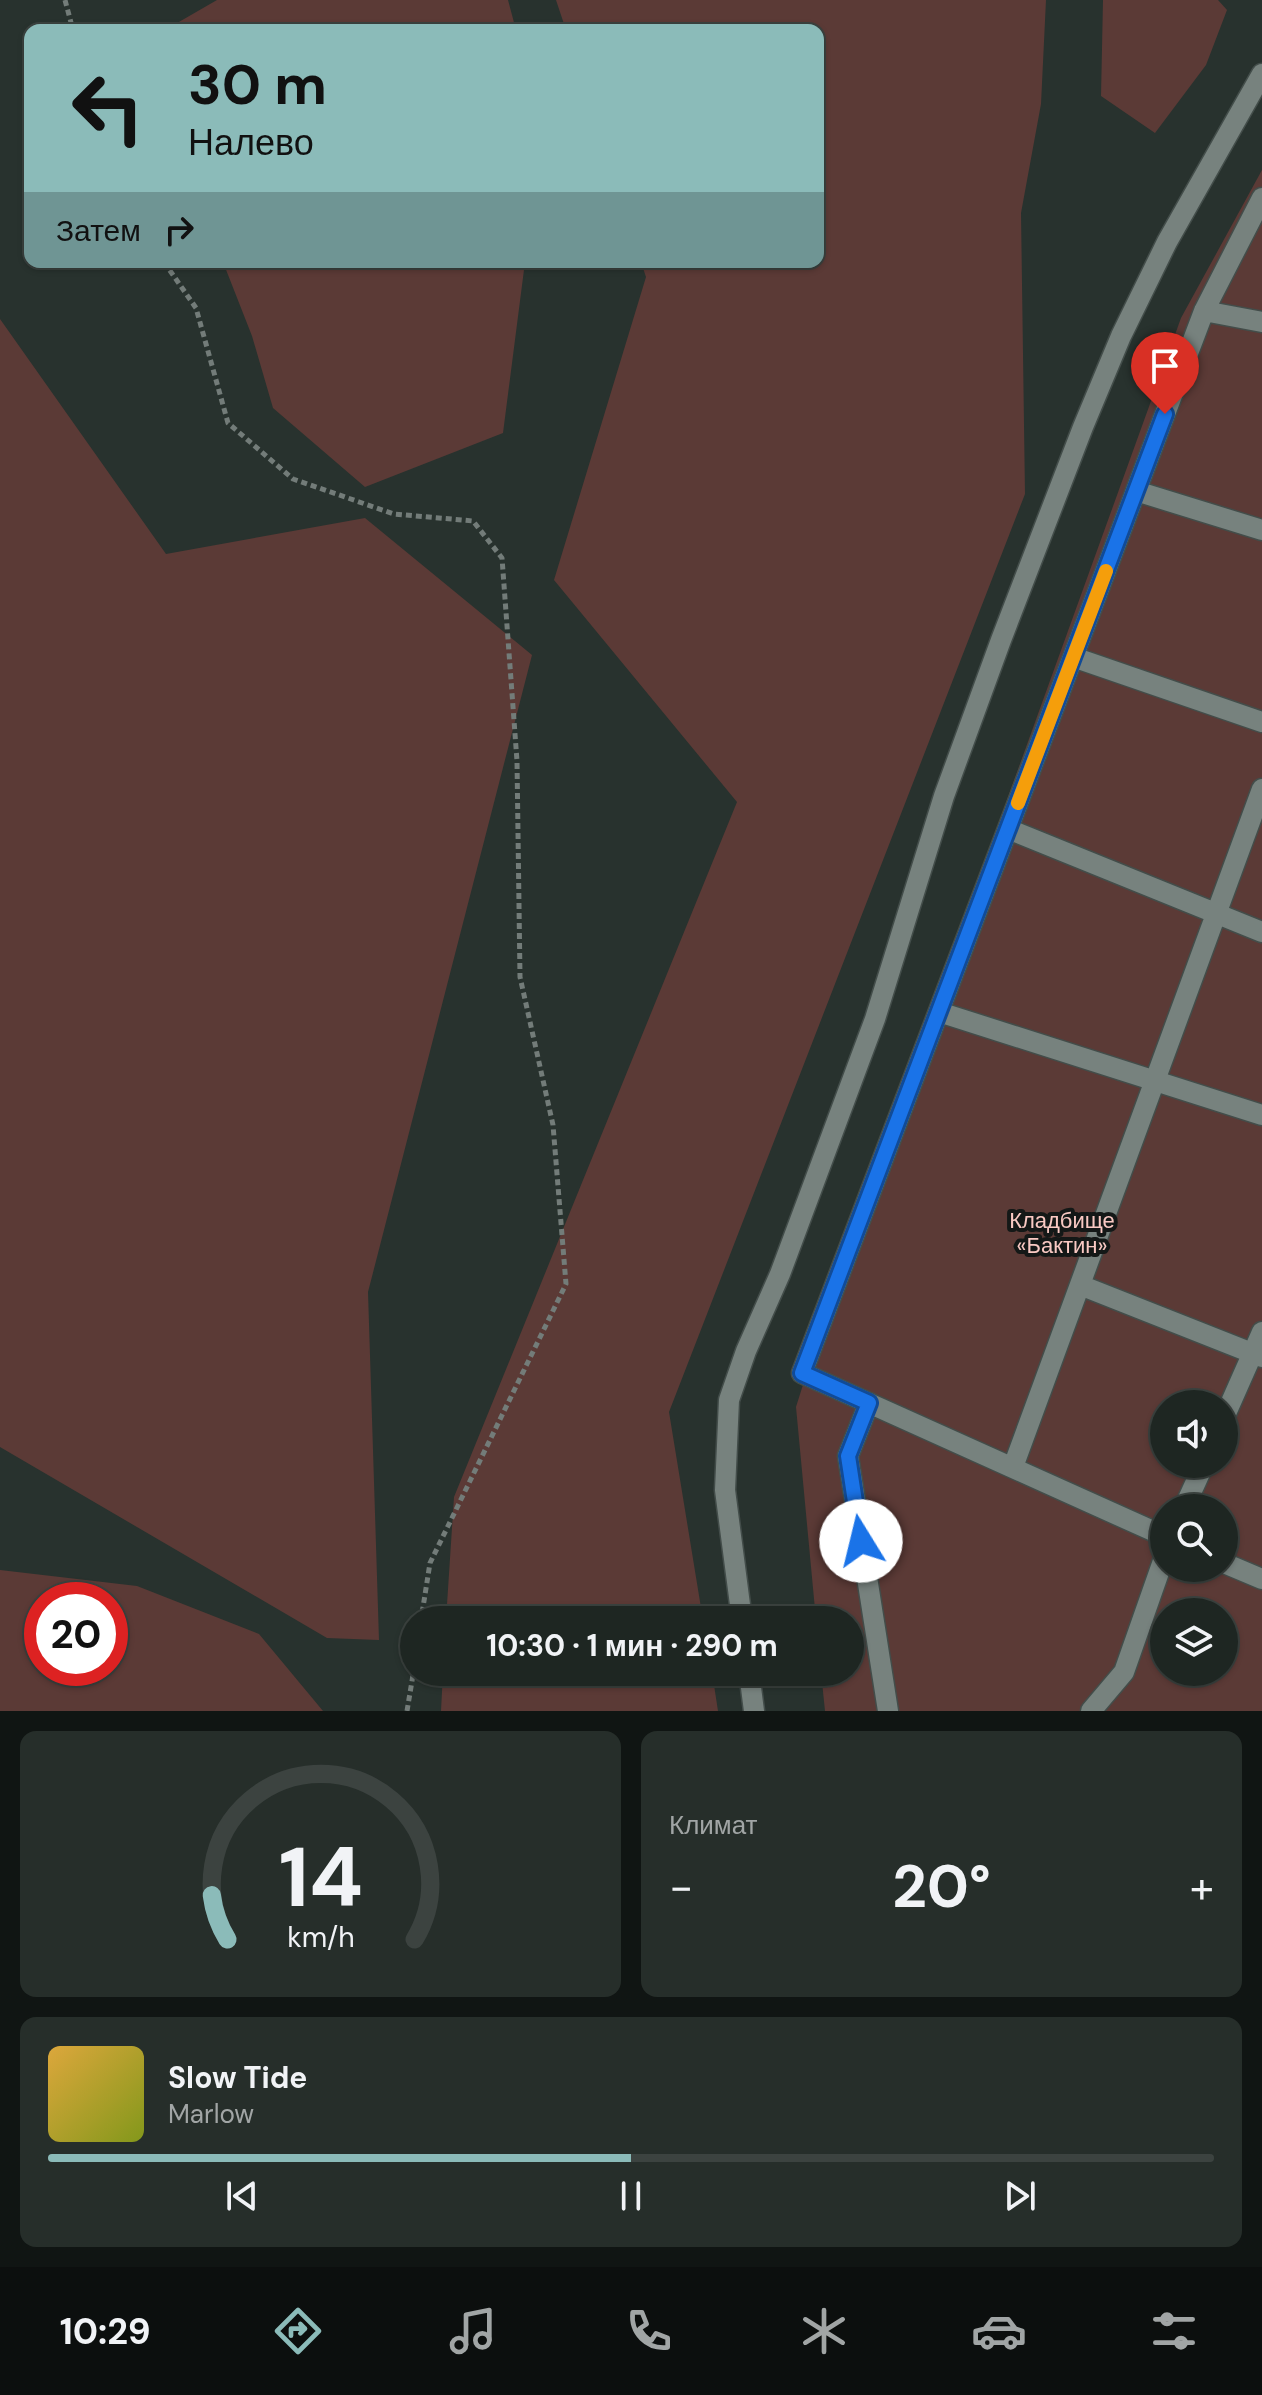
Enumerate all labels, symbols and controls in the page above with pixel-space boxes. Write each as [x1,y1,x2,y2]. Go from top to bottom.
text: 30 m [188,48,327,121]
icon: left [56,56,160,160]
text: Налево [188,119,314,166]
icon: right [157,208,201,252]
text: Затем [56,211,141,250]
pin [1131,332,1199,414]
icon: arrive [1143,344,1187,388]
park label: Кладбище «Бактин» [1009,1206,1115,1260]
map controls [1150,1390,1238,1686]
button: sound [1150,1390,1238,1478]
button: search [1150,1494,1238,1582]
position arrow [819,1499,903,1583]
speed limit sign: 20 [24,1582,128,1686]
button: layers [1150,1598,1238,1686]
text: 10:30 · 1 мин · 290 m [486,1626,778,1665]
text: Климат [669,1808,758,1842]
text: 14 [278,1823,363,1932]
text: 20° [892,1847,991,1926]
text: − [669,1858,693,1916]
text: + [1190,1858,1214,1916]
text: km/h [287,1919,354,1956]
text: Slow Tide [168,2058,307,2097]
text: Marlow [168,2097,254,2131]
icon: previous [220,2174,264,2218]
icon: pause [609,2174,653,2218]
icon: next [998,2174,1042,2218]
icon: directions [270,2303,326,2359]
icon: music [445,2303,501,2359]
icon: phone [621,2303,677,2359]
icon: climate [796,2303,852,2359]
icon: car [971,2303,1027,2359]
icon: filters [1146,2303,1202,2359]
text: 10:29 [60,2308,151,2355]

